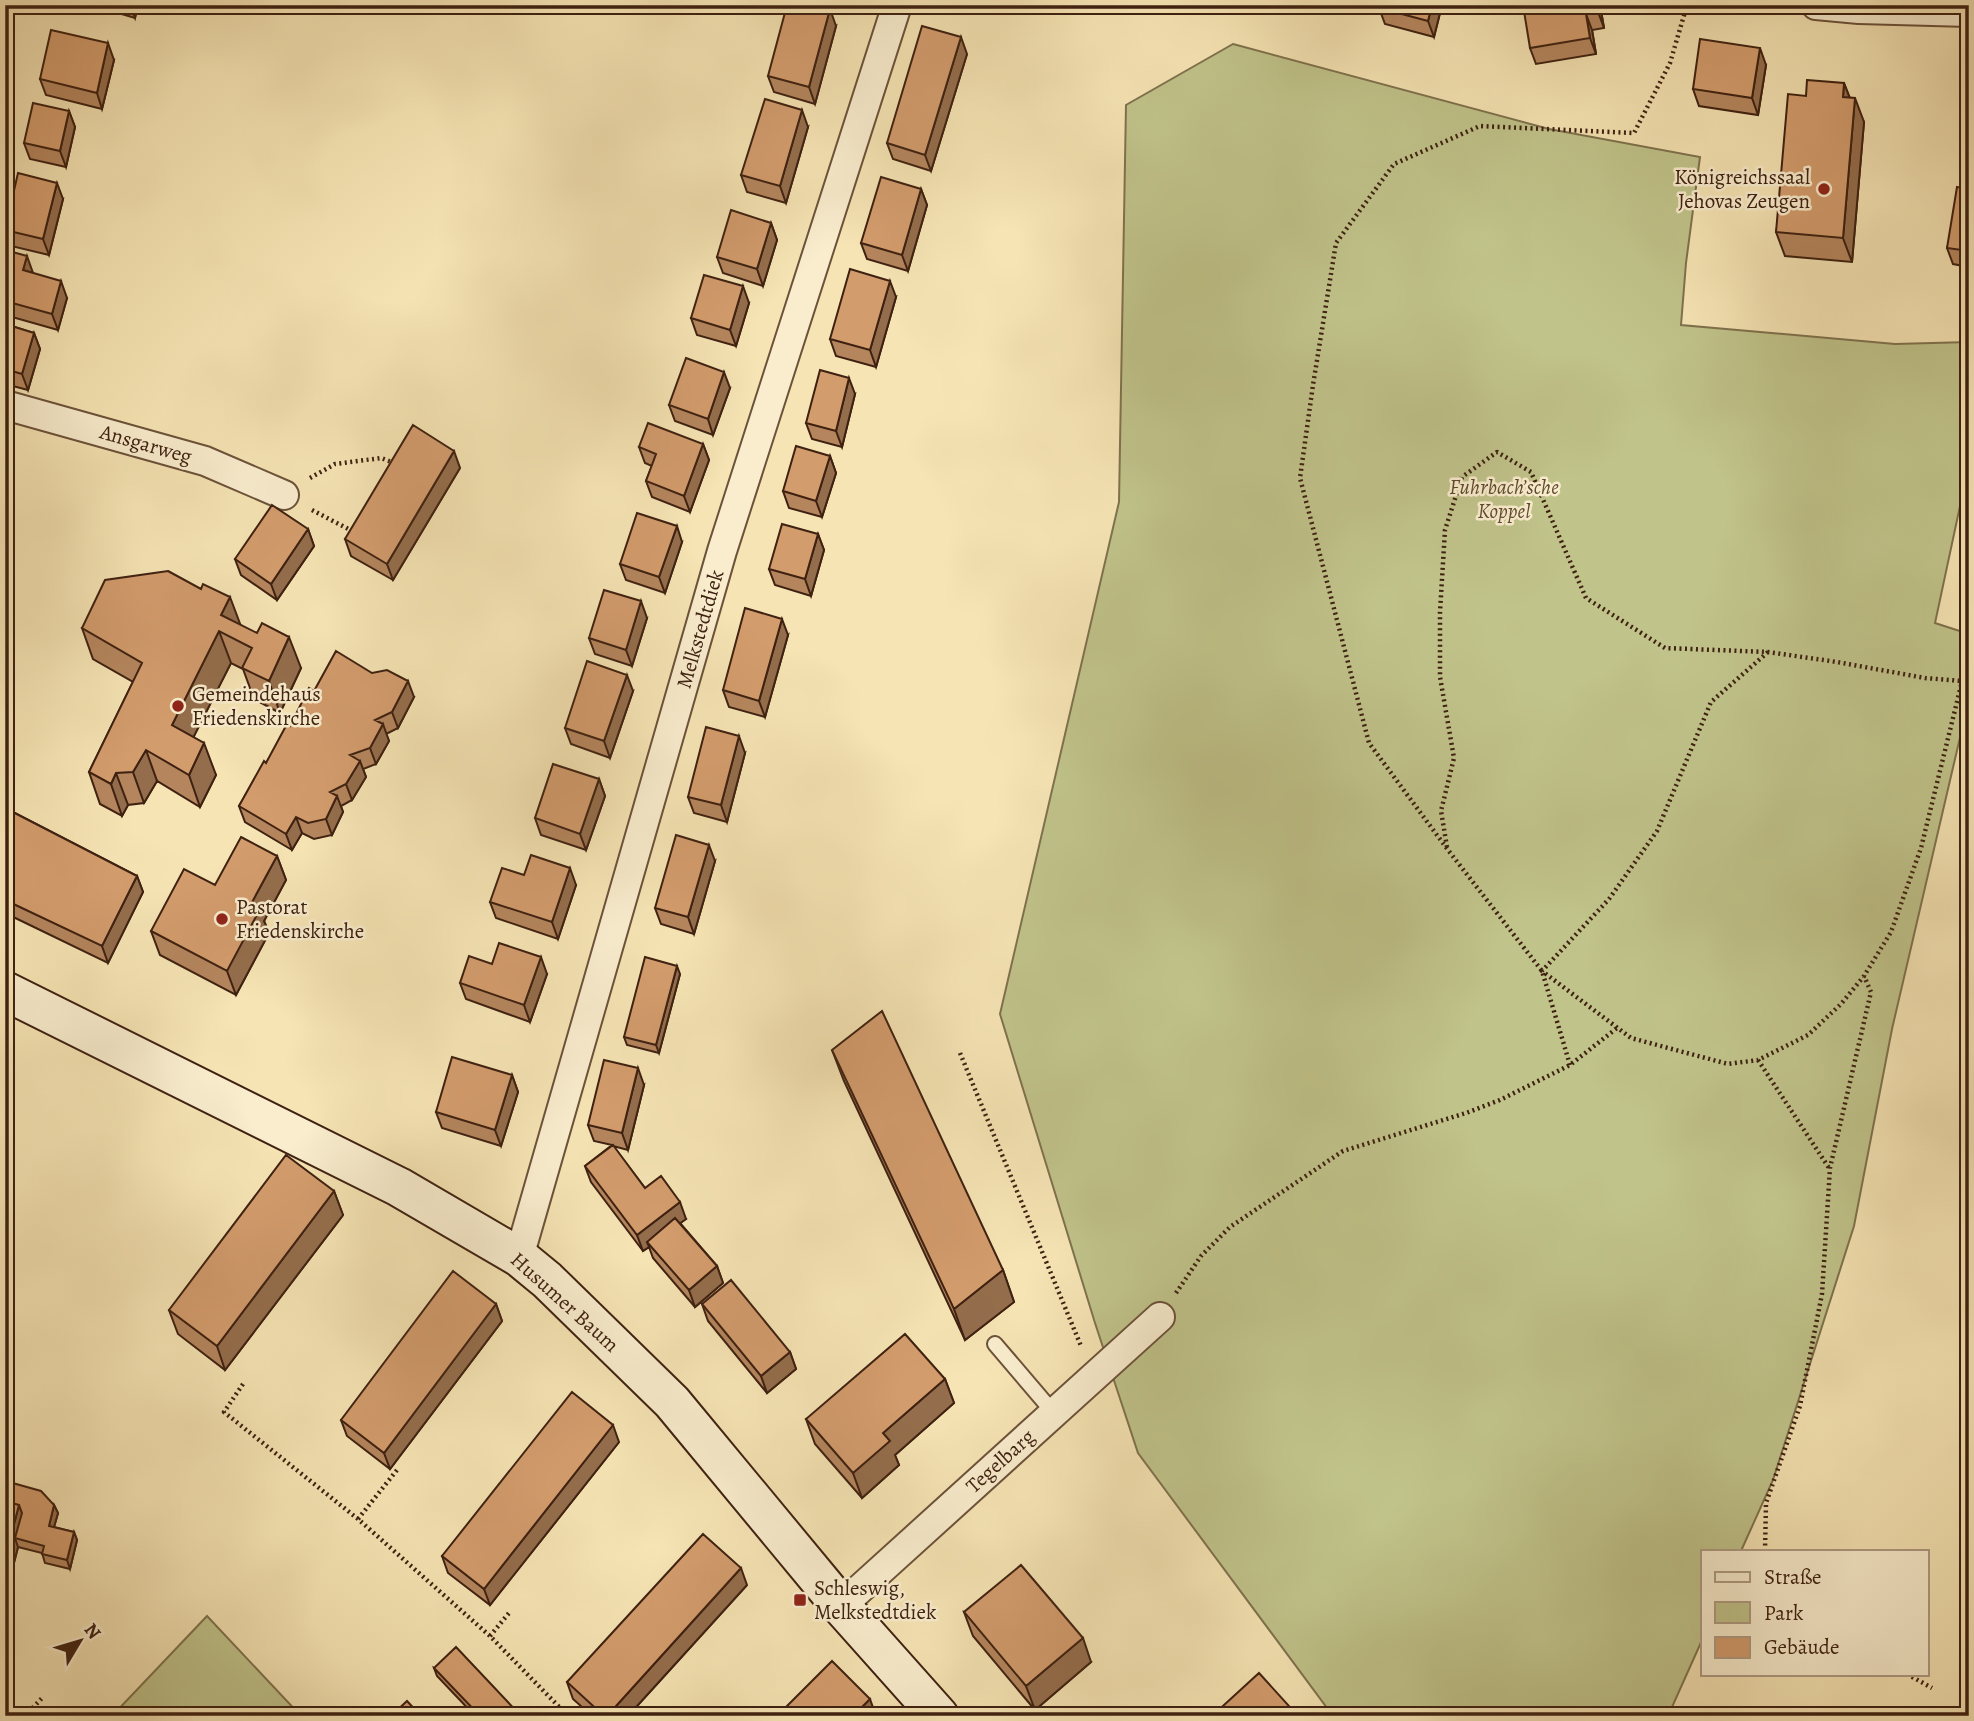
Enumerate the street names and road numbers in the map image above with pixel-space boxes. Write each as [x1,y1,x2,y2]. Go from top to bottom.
street label: Ansgarweg [96,417,196,471]
street label: Melkstedtdiek [670,566,730,692]
street label: Husumer Baum [505,1246,625,1358]
street label: Tegelbarg [960,1422,1041,1499]

